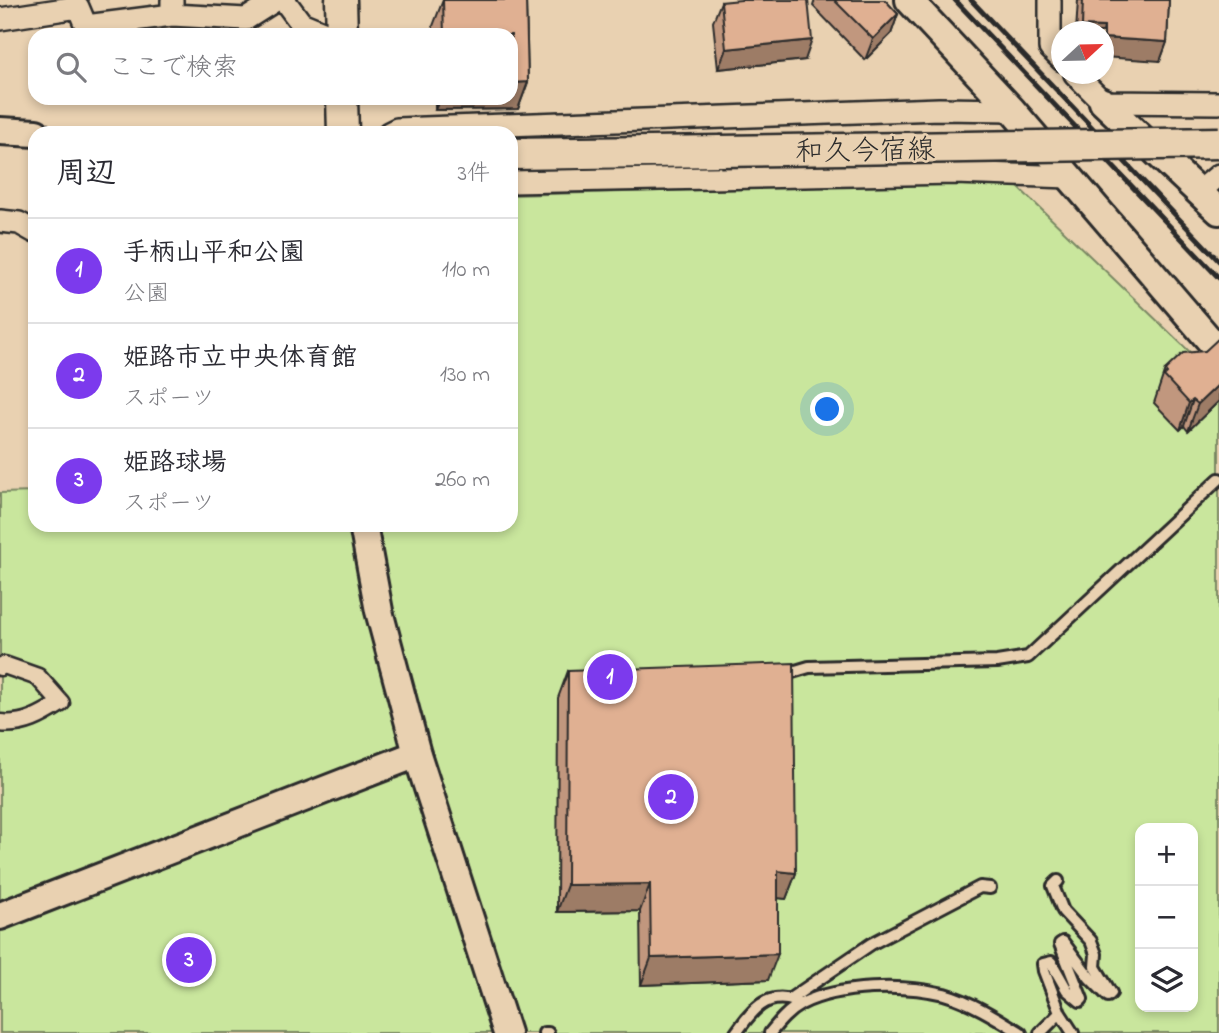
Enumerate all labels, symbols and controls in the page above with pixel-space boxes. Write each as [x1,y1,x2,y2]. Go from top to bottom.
north arrow [1051,21,1114,84]
search box [28,28,518,105]
icon: search [52,48,90,86]
text: ここで検索 [108,50,238,88]
street label: 和久今宿線 [795,131,935,174]
text: 周辺 [56,153,116,197]
text: 3件 [458,158,490,191]
text: 手柄山平和公園 [123,235,305,273]
text: 1 [75,254,83,287]
text: 110 m [442,254,490,287]
text: 公園 [123,278,169,311]
text: 姫路市立中央体育館 [123,340,357,378]
text: 2 [73,359,85,392]
text: 130 m [440,359,490,392]
text: スポーツ [123,383,215,416]
your location [810,392,844,426]
text: 姫路球場 [123,445,227,483]
text: 3 [74,464,84,497]
text: 260 m [435,464,490,497]
text: スポーツ [123,488,215,521]
pin: 1 [587,651,633,703]
pin: 2 [648,771,694,823]
map controls [1135,823,1198,1012]
button: + [1135,823,1198,886]
button: − [1135,886,1198,949]
pin: 3 [166,934,212,986]
button: layers [1135,949,1198,1012]

